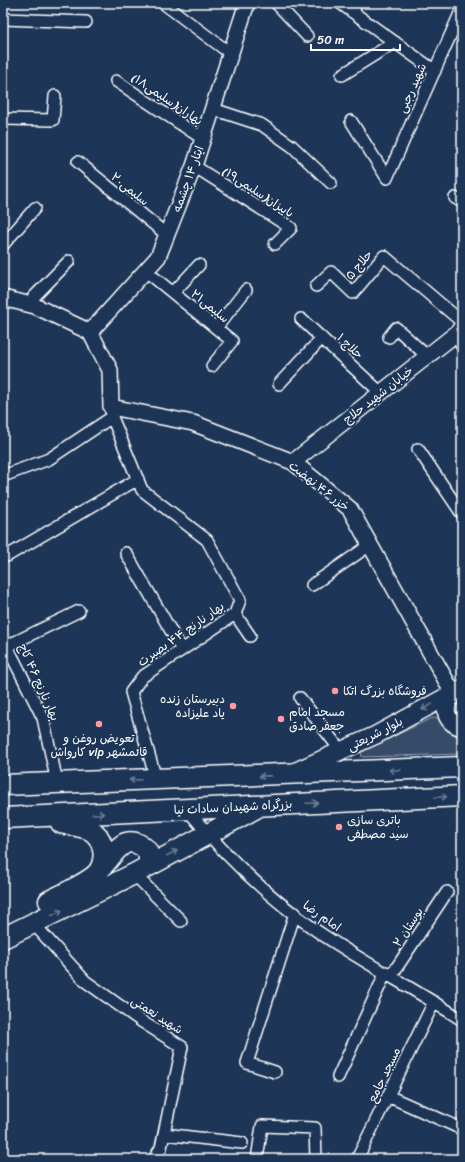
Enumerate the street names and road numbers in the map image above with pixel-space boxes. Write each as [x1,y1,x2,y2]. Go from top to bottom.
street label: شهید رجبی [391,59,433,117]
street label: بهاران(سلیمی۱۸) [127,67,207,131]
street label: ایثار ۱۴ چشمه [166,142,210,216]
street label: پاییزان(سلیمی۱۹) [217,160,299,224]
street label: سلیمی۲۰ [106,166,154,212]
street label: حلاج ۵ [340,245,378,285]
street label: سلیمی۲۱ [186,283,234,329]
street label: حلاج ۱ [331,328,369,364]
street label: خیابان شهید حلاج [338,360,418,430]
street label: خزر ۴۶ نهضت [284,455,354,517]
street label: بهار نارنج ۴۴ بصیرت [133,596,229,672]
street label: بهار نارنج ۴۶ کاج [12,640,66,724]
street label: بلوار شریعتی [343,711,407,757]
street label: بزرگراه شهیدان سادات نیا [173,793,293,821]
street label: امام رضا [298,895,346,937]
street label: بوستان ۲ [387,903,429,951]
street label: شهید نعمتی [127,990,187,1040]
street label: مسجد جامع [361,1043,407,1107]

